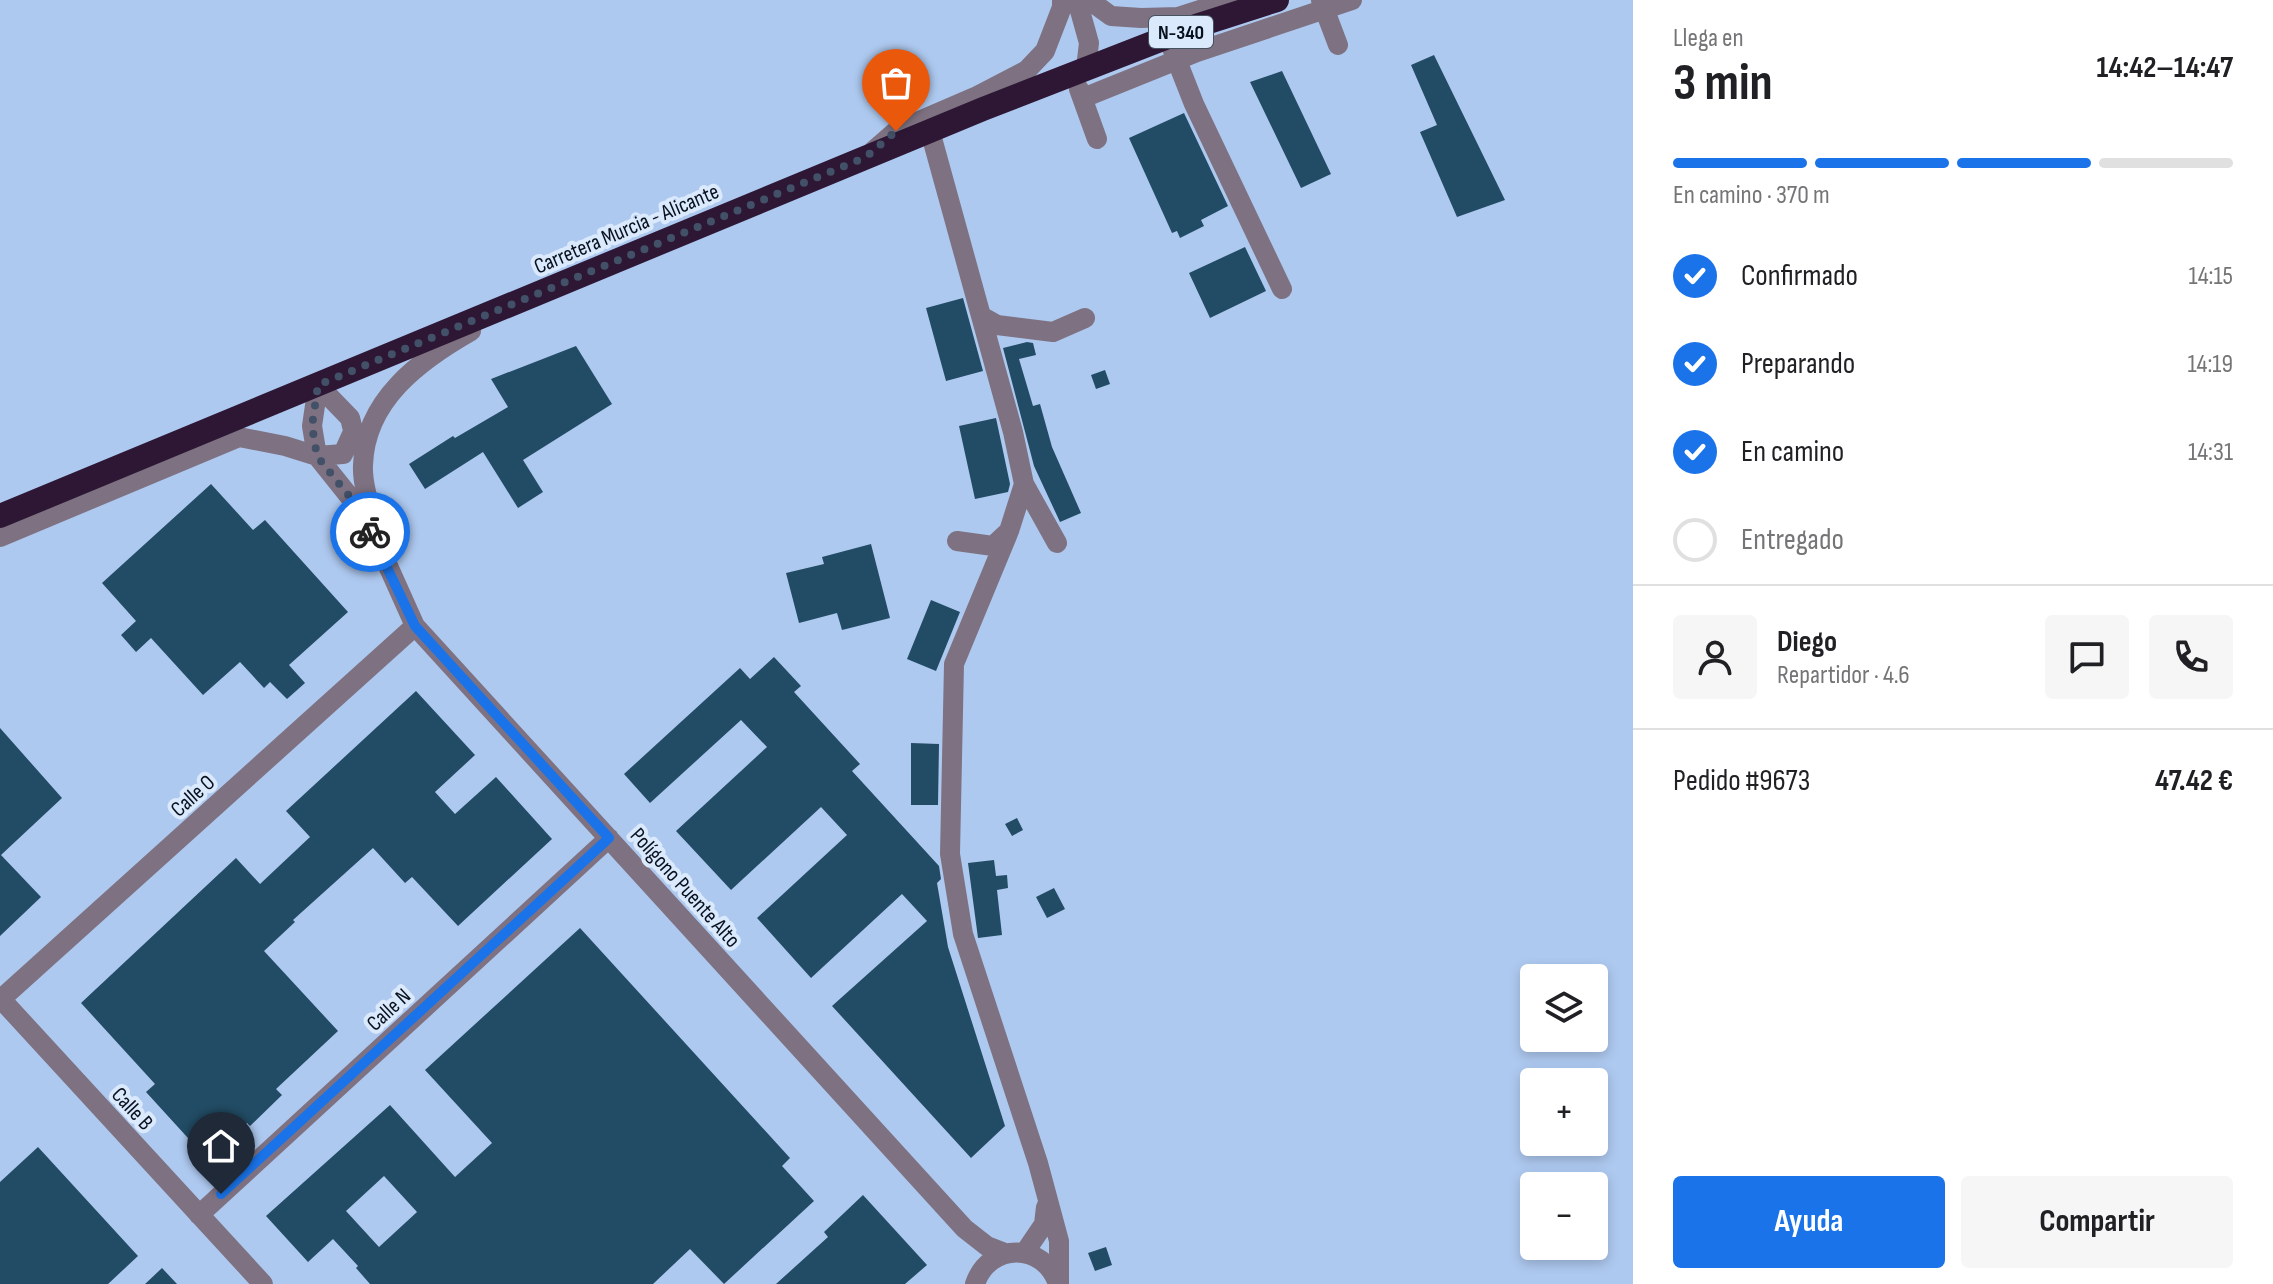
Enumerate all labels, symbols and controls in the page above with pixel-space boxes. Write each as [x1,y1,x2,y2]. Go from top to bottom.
road number: N-340 [1149,16,1213,48]
text: Llega en [1673,23,1744,54]
pin [862,49,930,131]
text: 14:42–14:47 [2096,50,2233,86]
text: 3 min [1673,52,1773,115]
icon: bag [874,61,918,105]
street label: Carretera Murcia - Alicante [530,178,723,281]
text: En camino · 370 m [1673,180,1830,211]
icon: check [1673,254,1717,298]
text: Confirmado [1741,258,1858,294]
text: 14:15 [2189,261,2233,292]
icon: check [1673,342,1717,386]
text: Preparando [1741,346,1855,382]
text: 14:19 [2187,349,2233,380]
icon: check [1673,430,1717,474]
text: En camino [1741,434,1844,470]
text: 14:31 [2188,437,2233,468]
courier [330,492,410,572]
icon: bike [348,510,392,554]
text: Entregado [1741,522,1844,558]
button: person [1673,615,1757,699]
button: chat [2045,615,2129,699]
button: phone [2149,615,2233,699]
text: Diego [1777,624,1837,660]
text: Repartidor · 4.6 [1777,660,1910,691]
text: Pedido #9673 [1673,763,1810,799]
text: 47.42 € [2155,763,2233,799]
street label: Calle O [165,769,221,823]
street label: Polígono Puente Alto [624,823,746,953]
map controls [1520,964,1608,1260]
button: layers [1520,964,1608,1052]
street label: Calle N [361,983,417,1037]
button: + [1520,1068,1608,1156]
street label: Calle B [105,1082,159,1136]
pin [187,1112,255,1194]
icon: home [199,1124,243,1168]
button: − [1520,1172,1608,1260]
button: Ayuda [1673,1176,1945,1268]
button: Compartir [1961,1176,2233,1268]

